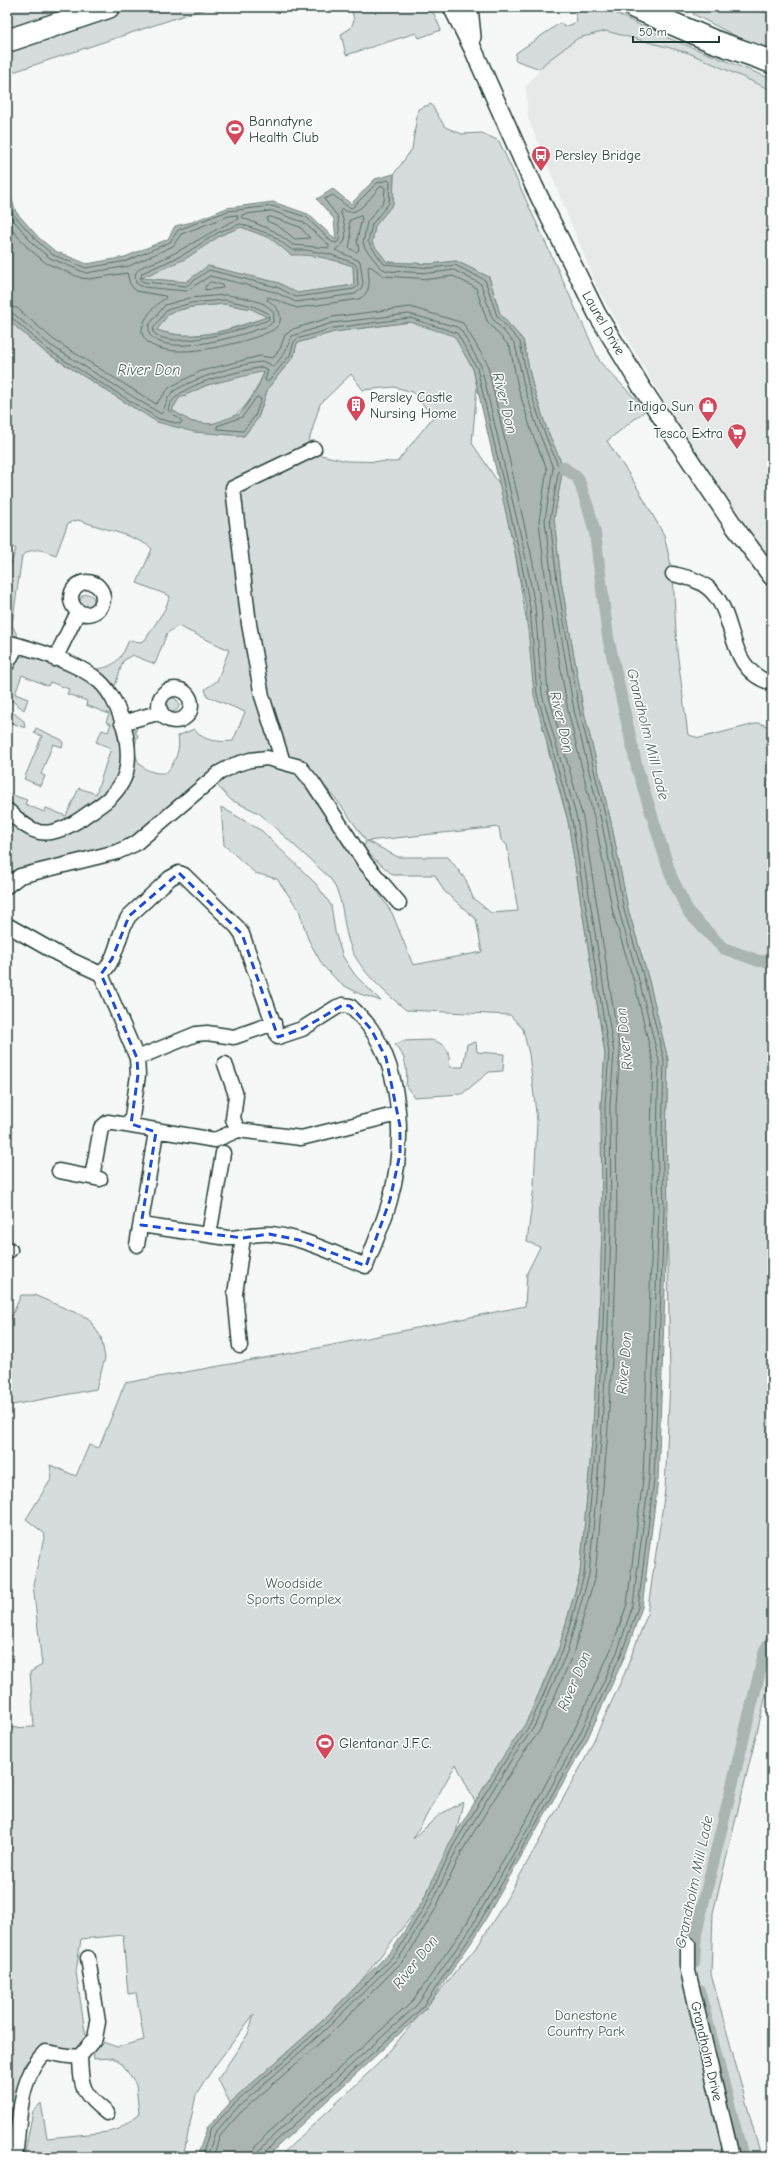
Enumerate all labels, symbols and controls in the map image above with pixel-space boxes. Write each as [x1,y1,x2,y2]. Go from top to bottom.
scale bar [633,18,719,44]
text: 50 m [639,25,667,39]
place label: Bannatyne Health Club [249,113,319,146]
sports icon: Bannatyne Health Club [224,118,246,146]
bus stop icon: Persley Bridge [530,144,552,172]
place label: Persley Bridge [555,147,641,164]
street label: Laurel Drive [578,288,629,358]
water label: River Don [118,361,180,379]
water label: River Don [489,370,521,436]
place label: Persley Castle Nursing Home [370,389,457,422]
building icon: Persley Castle Nursing Home [345,394,367,422]
shop icon: Indigo Sun [697,395,719,423]
place label: Indigo Sun [628,398,694,415]
supermarket icon: Tesco Extra [726,422,748,450]
place label: Tesco Extra [654,425,723,442]
water label: Grandholm Mill Lade [623,666,673,802]
water label: River Don [546,689,578,755]
water label: River Don [612,1007,636,1071]
water label: River Don [612,1331,636,1395]
park label: Woodside Sports Complex [247,1575,342,1608]
water label: River Don [553,1649,595,1713]
sports icon: Glentanar J.F.C. [314,1732,336,1760]
place label: Glentanar J.F.C. [339,1735,432,1752]
water label: Grandholm Mill Lade [671,1814,717,1950]
water label: River Don [389,1932,441,1992]
street label: Grandholm Drive [687,1999,726,2103]
park label: Danestone Country Park [547,2007,625,2040]

